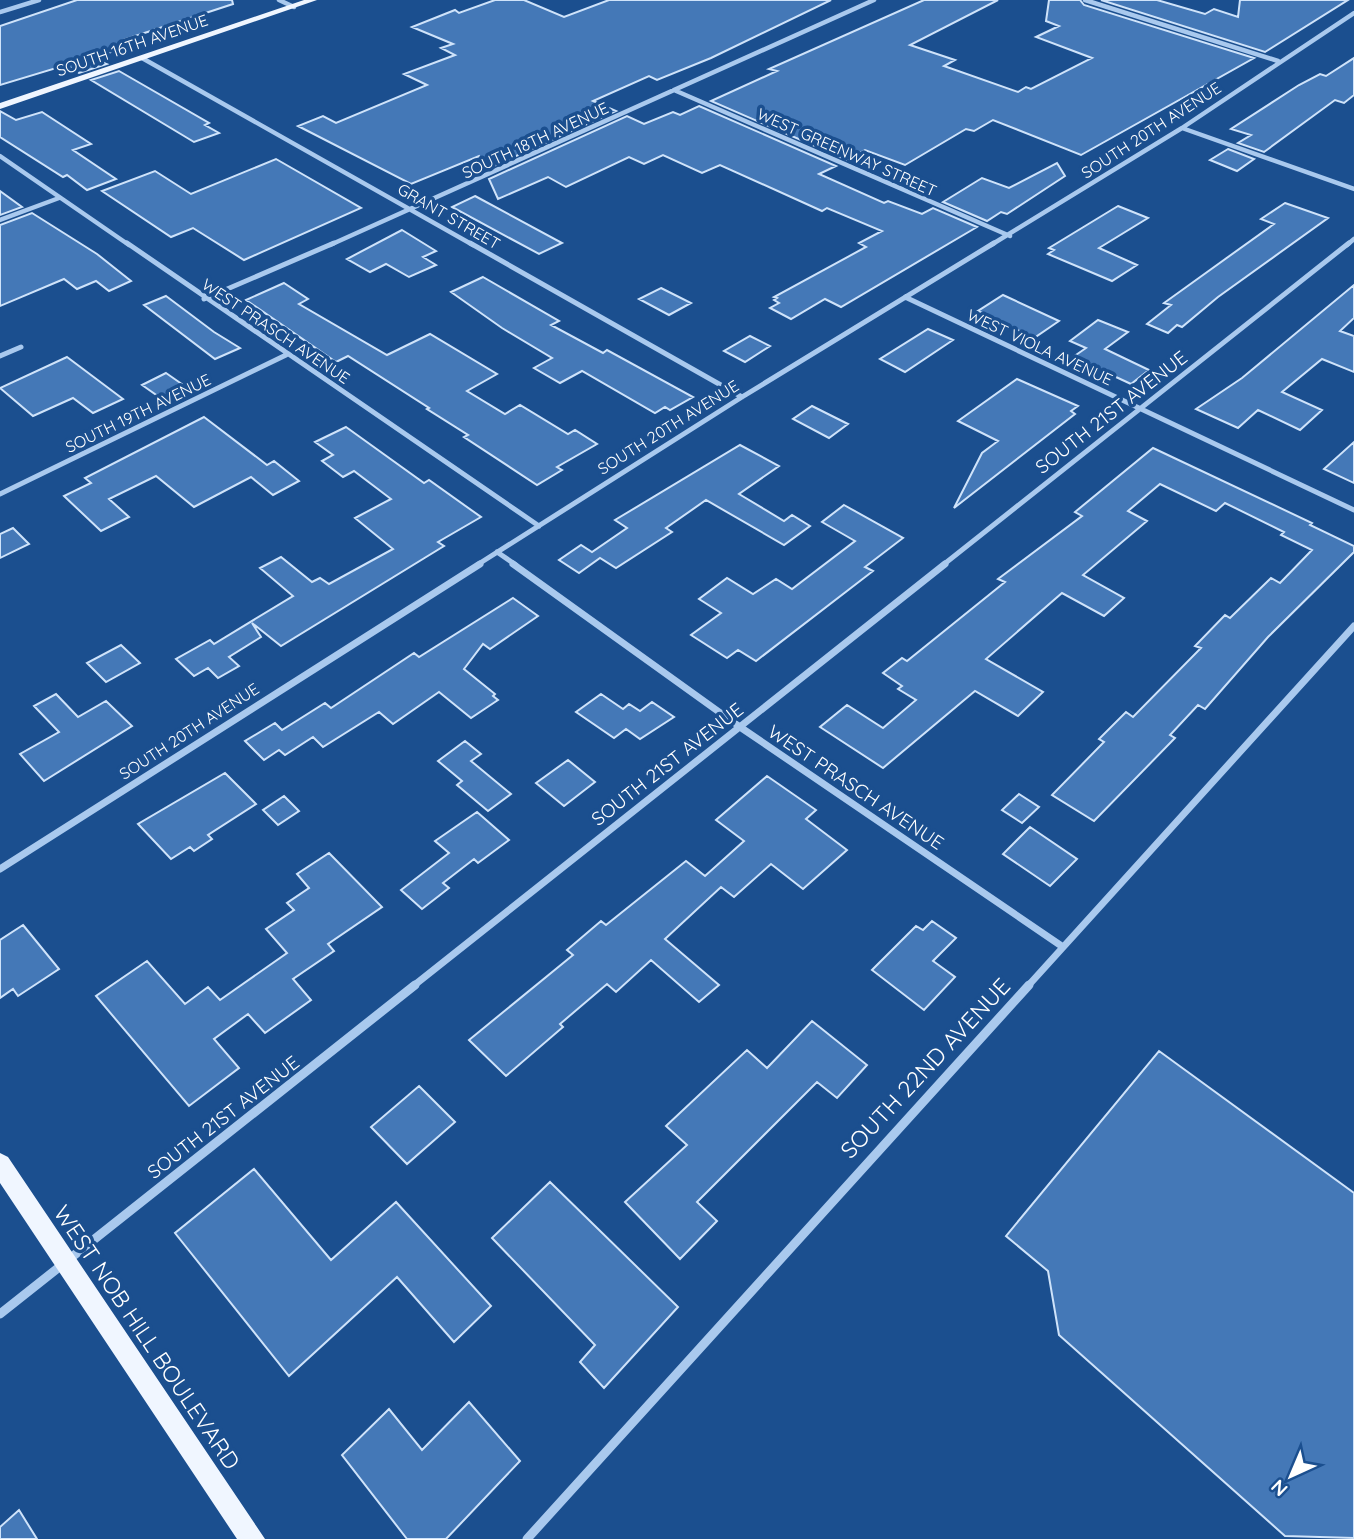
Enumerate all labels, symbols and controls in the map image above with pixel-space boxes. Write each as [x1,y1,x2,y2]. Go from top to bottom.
street label: SOUTH 16TH AVENUE [54,10,210,80]
street label: SOUTH 20TH AVENUE [1077,77,1225,183]
street label: SOUTH 18TH AVENUE [459,97,611,183]
street label: WEST GREENWAY STREET [754,103,940,201]
street label: GRANT STREET [394,179,504,254]
street label: WEST PRASCH AVENUE [198,274,354,388]
street label: WEST VIOLA AVENUE [964,304,1116,390]
street label: SOUTH 21ST AVENUE [1030,345,1192,479]
street label: SOUTH 19TH AVENUE [62,369,214,457]
street label: SOUTH 20TH AVENUE [594,375,742,479]
street label: SOUTH 20TH AVENUE [115,678,263,784]
street label: SOUTH 21ST AVENUE [586,697,748,831]
street label: WEST PRASCH AVENUE [764,719,948,855]
street label: SOUTH 22ND AVENUE [834,972,1016,1164]
street label: SOUTH 21ST AVENUE [142,1050,304,1184]
street label: WEST NOB HILL BOULEVARD [48,1199,246,1475]
north arrow [1256,1441,1326,1511]
text: N [1266,1475,1293,1502]

